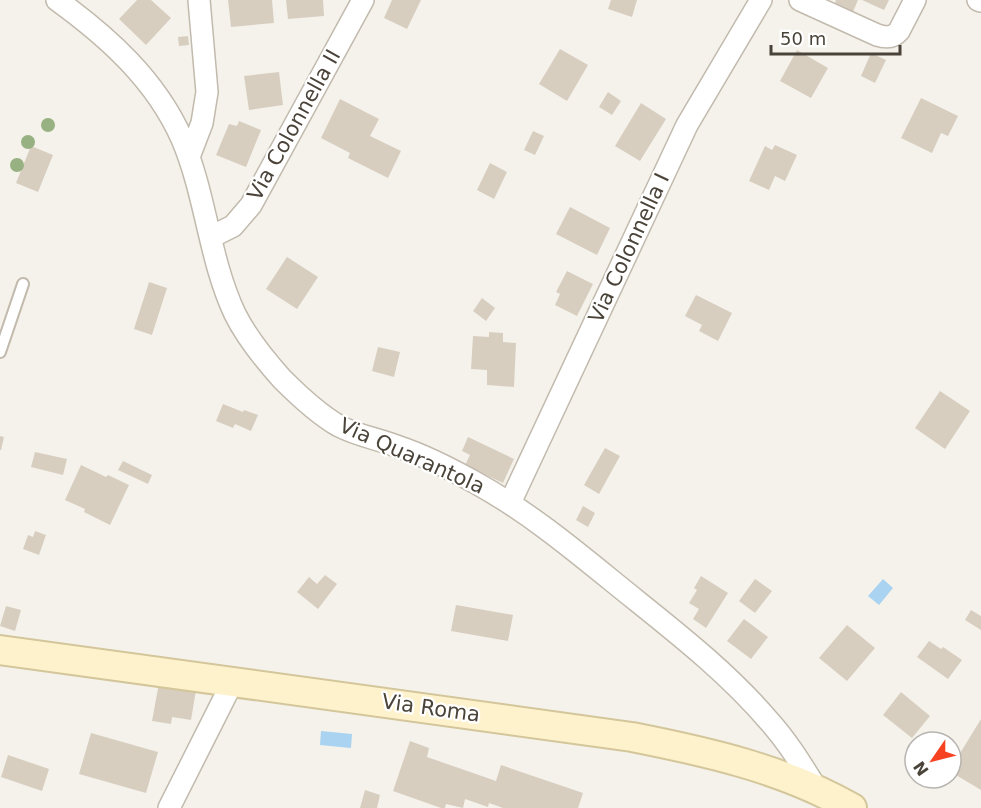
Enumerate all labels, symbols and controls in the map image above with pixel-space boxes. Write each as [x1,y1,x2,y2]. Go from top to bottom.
scale bar [771,18,900,56]
text: 50 m [780,28,826,49]
street label: Via Colonnella II [243,45,345,205]
street label: Via Colonnella I [584,169,674,327]
street label: Via Quarantola [336,413,488,499]
street label: Via Roma [380,689,482,727]
north arrow [903,730,963,790]
text: N [910,757,933,779]

